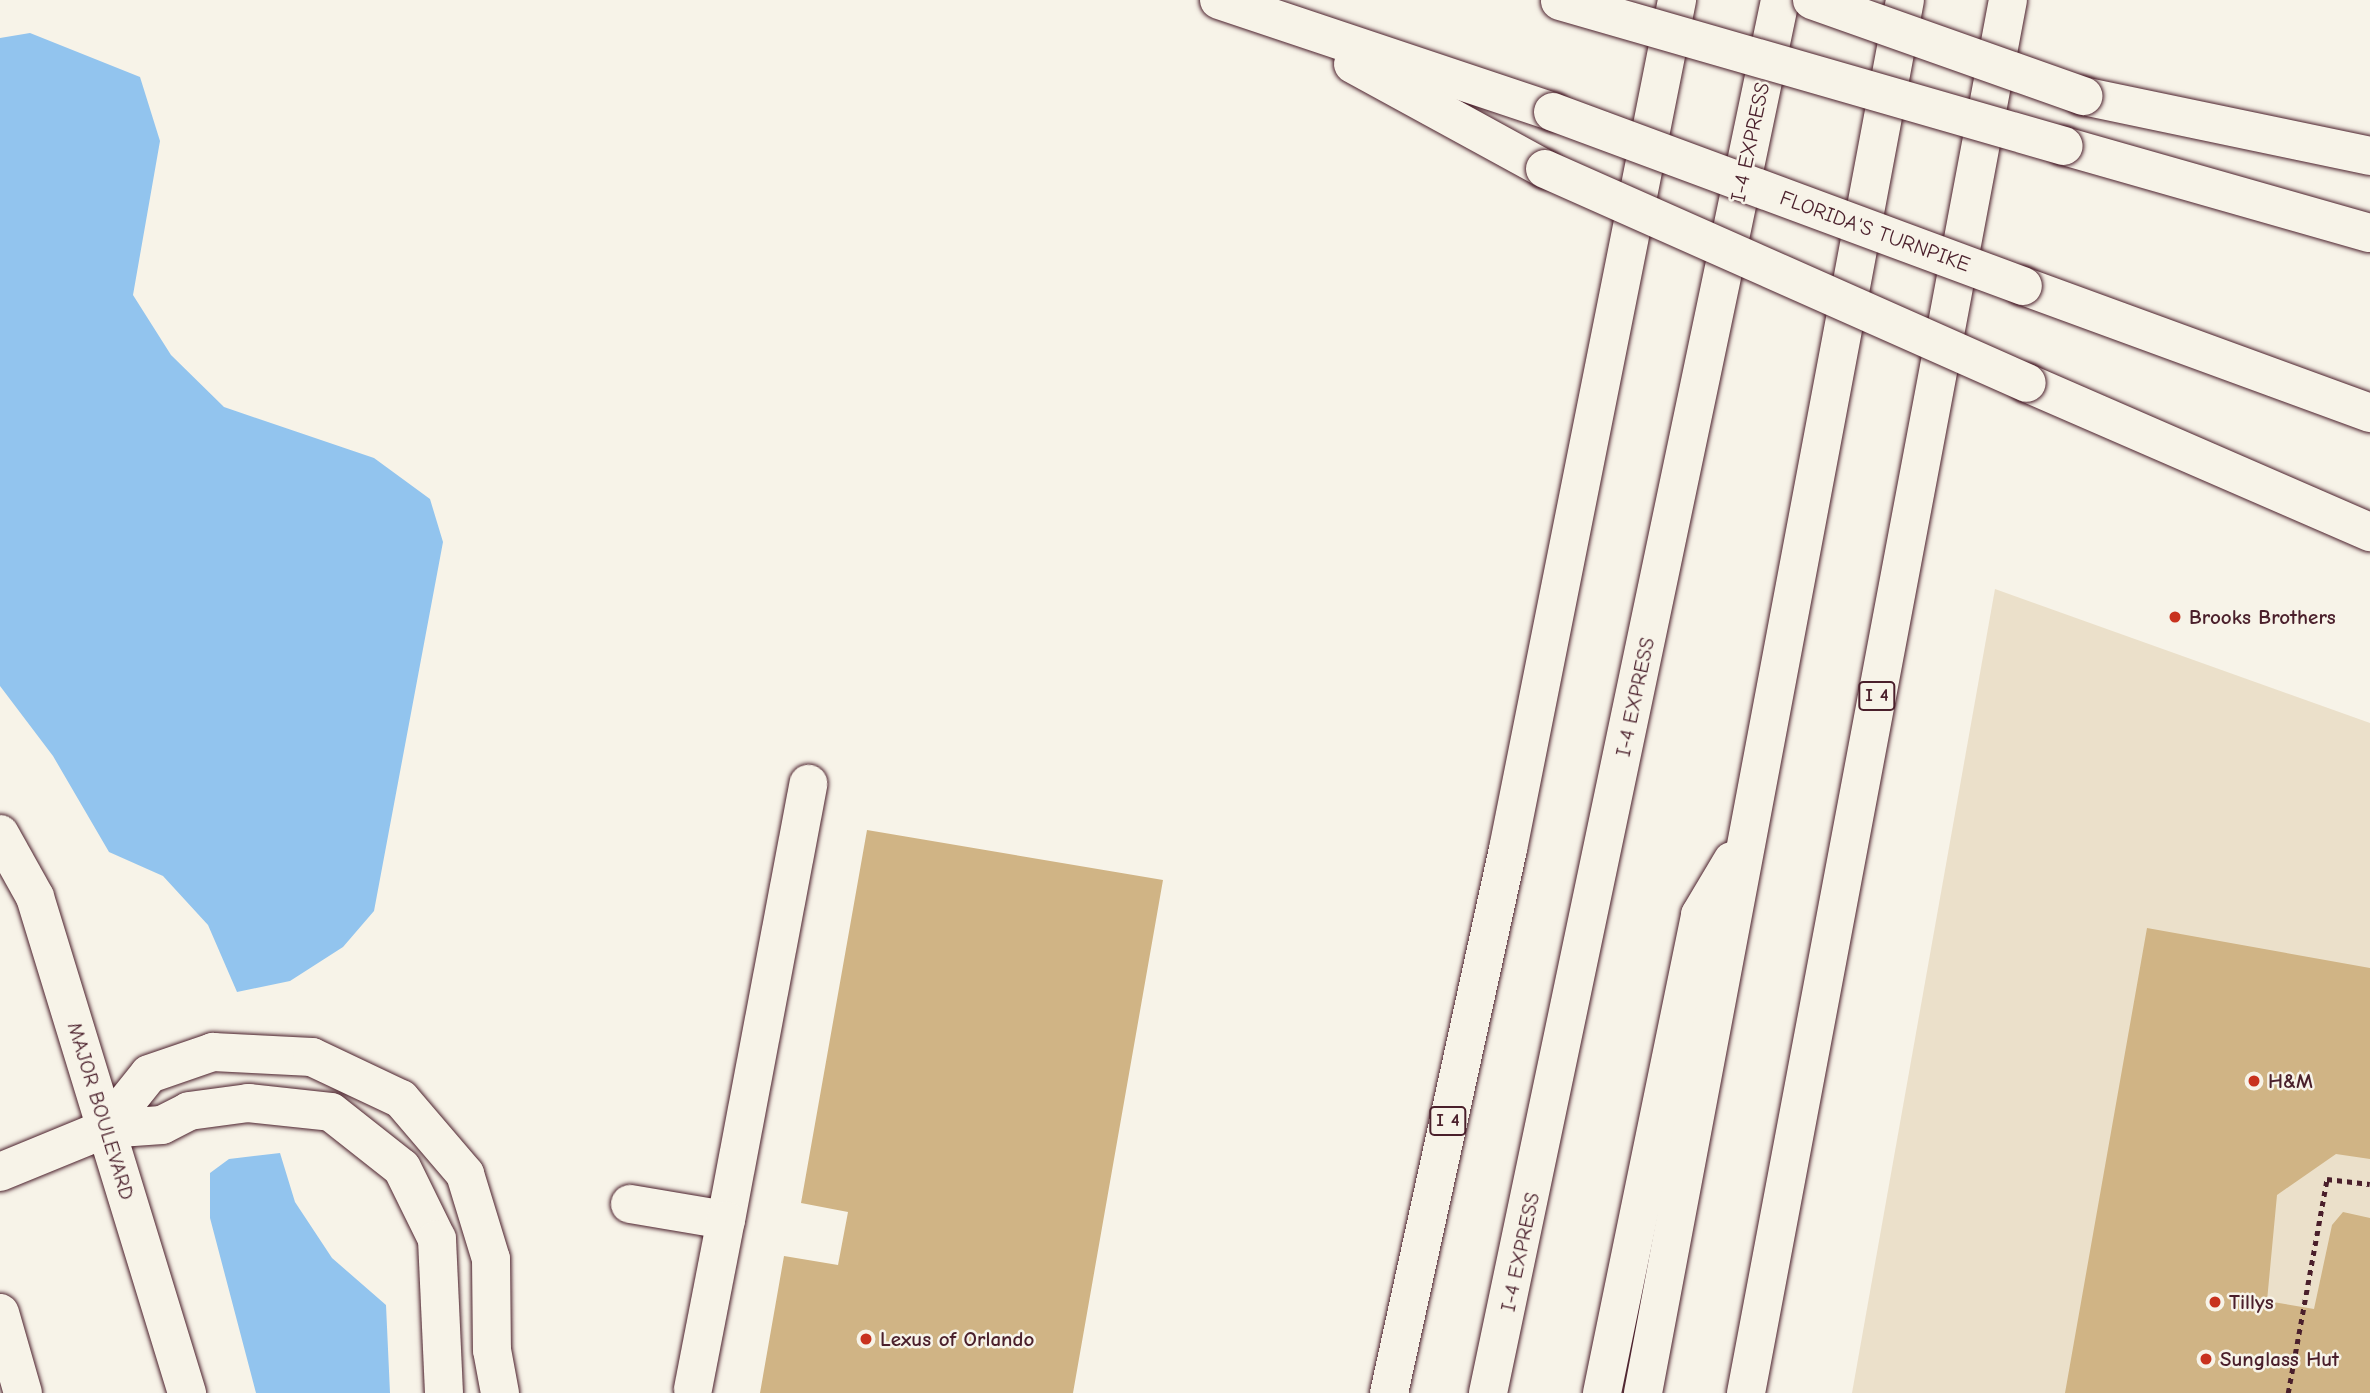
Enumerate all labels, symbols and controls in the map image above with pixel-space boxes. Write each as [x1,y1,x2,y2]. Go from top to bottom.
street label: I-4 EXPRESS [1725,80,1775,204]
street label: FLORIDA'S TURNPIKE [1776,185,1974,277]
place label: Brooks Brothers [2189,604,2336,630]
marker: Brooks Brothers [2167,609,2183,625]
street label: I-4 EXPRESS [1610,635,1660,759]
road number: I 4 [1858,680,1896,712]
street label: MAJOR BOULEVARD [62,1019,140,1203]
place label: H&M [2268,1068,2313,1094]
marker: H&M [2246,1073,2262,1089]
road number: I 4 [1429,1106,1467,1136]
street label: I-4 EXPRESS [1495,1190,1545,1314]
place label: Tillys [2229,1289,2274,1315]
marker: Tillys [2207,1294,2223,1310]
place label: Lexus of Orlando [880,1326,1034,1352]
marker: Lexus of Orlando [858,1331,874,1347]
place label: Sunglass Hut [2220,1346,2339,1372]
marker: Sunglass Hut [2198,1351,2214,1367]

